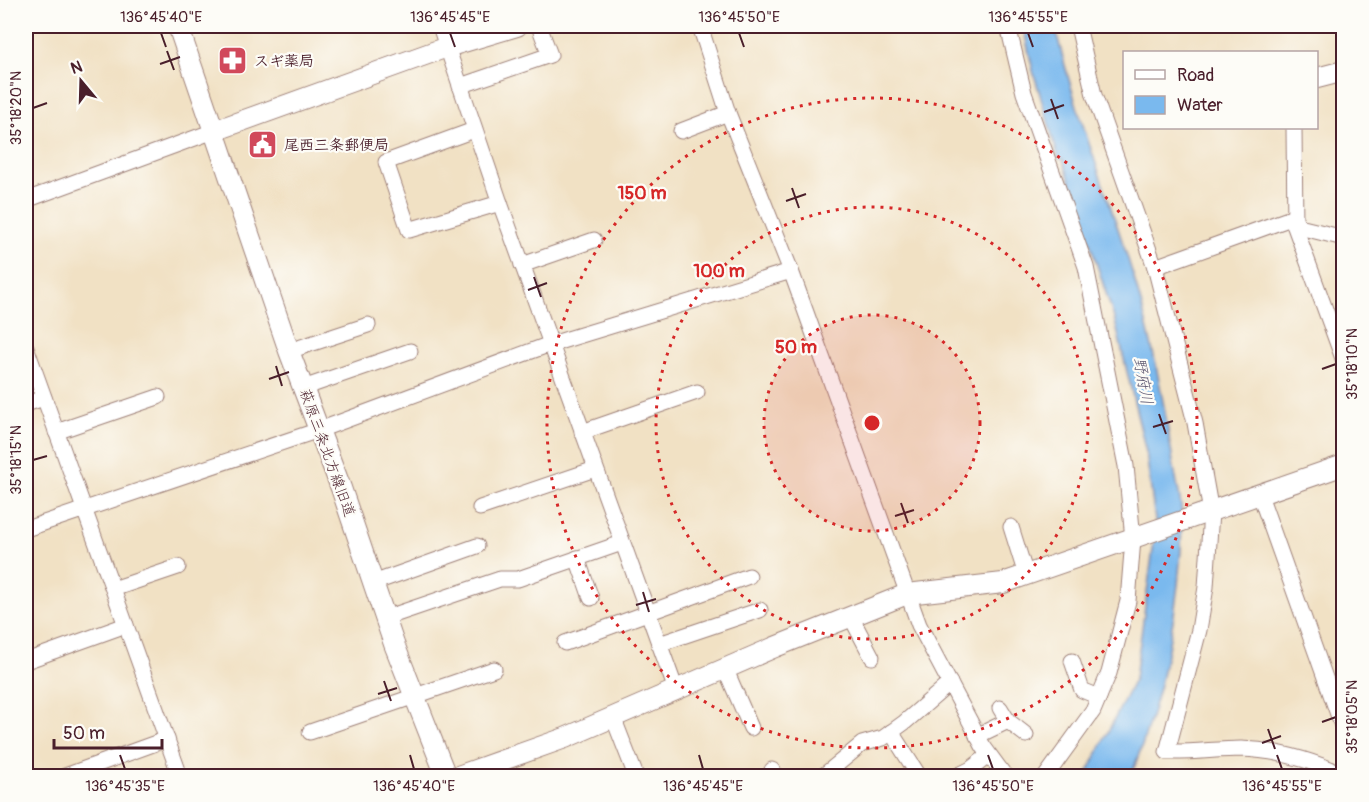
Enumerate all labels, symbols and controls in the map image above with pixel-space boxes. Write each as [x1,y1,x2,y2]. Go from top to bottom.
text: 136°45'40"E [120,8,202,27]
text: 136°45'45"E [410,8,490,27]
text: 136°45'50"E [698,8,780,27]
text: 136°45'55"E [988,8,1068,27]
pharmacy icon: スギ薬局 [217,45,249,77]
north arrow [51,51,111,111]
legend [1123,51,1318,129]
place label: スギ薬局 [254,52,314,71]
text: N [68,56,85,79]
text: Road [1177,64,1214,87]
text: 35°18'20"N [7,71,26,145]
text: Water [1177,94,1223,117]
public building icon: 尾西三条郵便局 [247,129,279,161]
place label: 尾西三条郵便局 [284,136,389,155]
text: 150 m [618,182,667,205]
text: 100 m [693,260,745,283]
text: 35°18'10"N [1343,328,1362,400]
text: 50 m [775,336,817,359]
water label: 野府川 [1129,356,1157,406]
street label: 萩原三条北方線旧道 [295,386,359,520]
centre of rings [862,413,882,433]
text: 35°18'15"N [7,425,26,495]
text: 35°18'05"N [1343,680,1362,754]
scale bar [54,712,162,750]
text: 50 m [63,722,105,745]
text: 136°45'35"E [85,777,165,796]
text: 136°45'40"E [373,777,455,796]
text: 136°45'45"E [663,777,743,796]
text: 136°45'50"E [952,777,1034,796]
text: 136°45'55"E [1242,777,1322,796]

